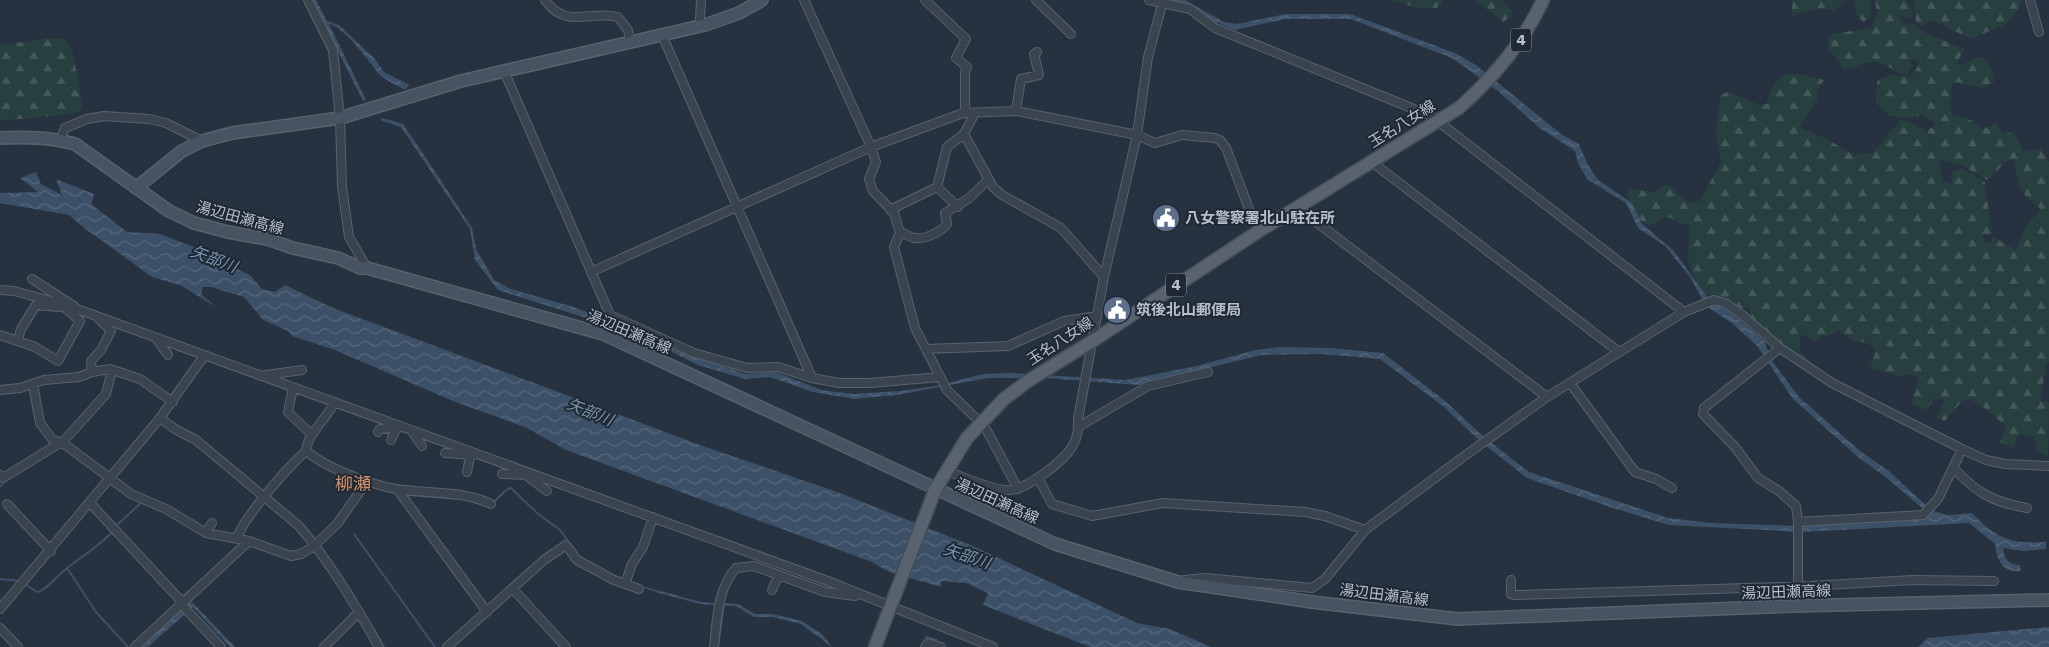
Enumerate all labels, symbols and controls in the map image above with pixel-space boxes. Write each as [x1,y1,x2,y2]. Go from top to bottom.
road number: 4 [1511,28,1531,52]
street label: 玉名八女線 [1365,96,1439,152]
street label: 湯辺田瀬高線 [194,198,286,238]
public building icon: 八女警察署北山駐在所 [1151,203,1181,233]
place label: 八女警察署北山駐在所 [1185,209,1335,227]
water label: 矢部川 [188,242,242,277]
road number: 4 [1166,274,1186,296]
public building icon: 筑後北山郵便局 [1102,295,1132,325]
place label: 筑後北山郵便局 [1136,301,1241,319]
street label: 湯辺田瀬高線 [584,306,674,358]
street label: 玉名八女線 [1024,313,1096,369]
water label: 矢部川 [564,394,618,431]
district label: 柳瀬 [335,473,371,494]
street label: 湯辺田瀬高線 [952,474,1042,528]
water label: 矢部川 [941,539,995,573]
street label: 湯辺田瀬高線 [1338,581,1430,609]
street label: 湯辺田瀬高線 [1741,581,1831,603]

